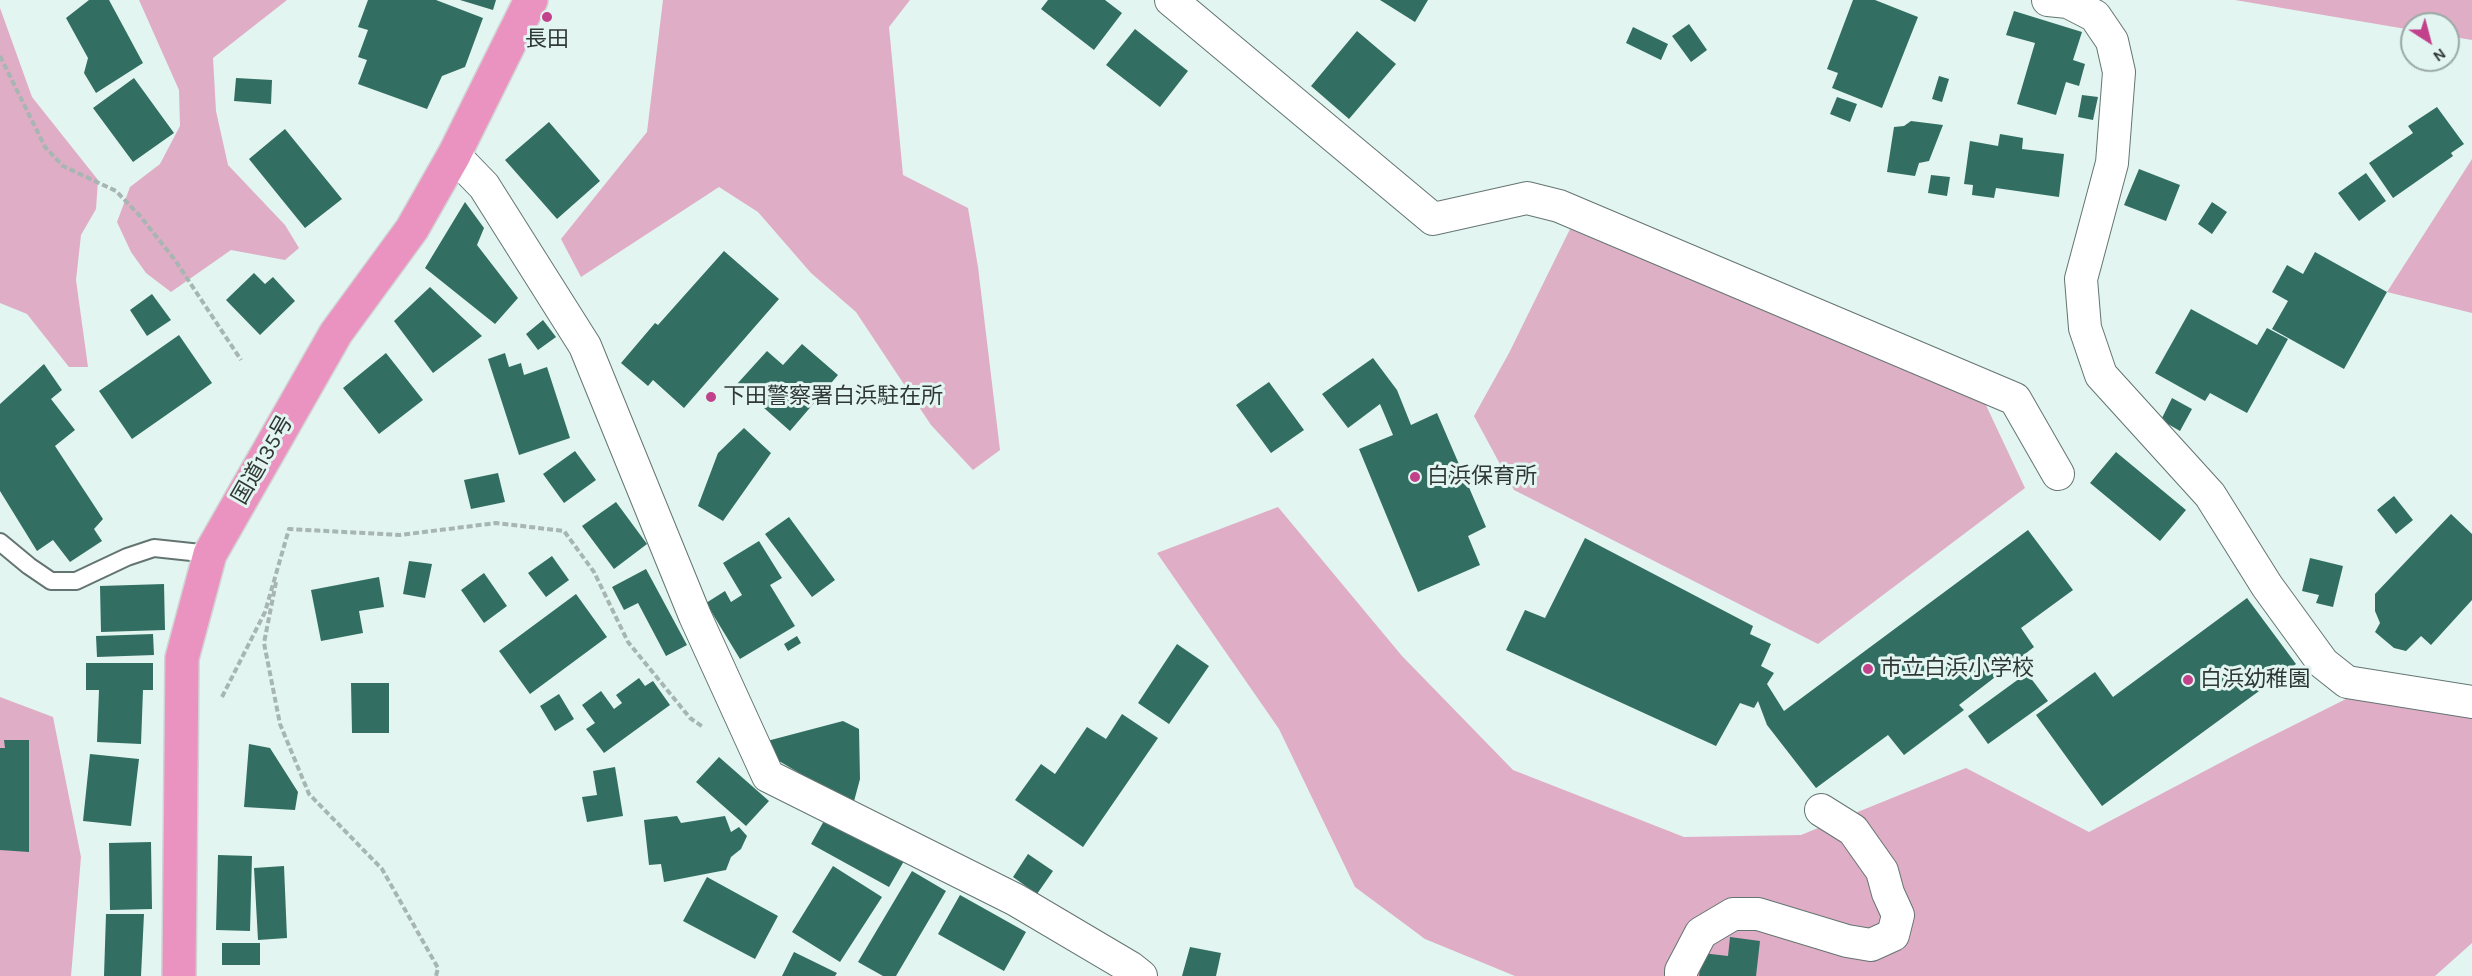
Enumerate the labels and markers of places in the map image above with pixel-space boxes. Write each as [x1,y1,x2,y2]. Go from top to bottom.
marker: 長田 [540,10,554,24]
place label: 長田 [525,27,569,53]
place label: 下田警察署白浜駐在所 [723,384,943,410]
marker: 下田警察署白浜駐在所 [704,390,718,404]
place label: 白浜保育所 [1427,464,1537,490]
marker: 白浜保育所 [1408,470,1422,484]
place label: 市立白浜小学校 [1880,656,2034,682]
marker: 市立白浜小学校 [1861,662,1875,676]
place label: 白浜幼稚園 [2200,667,2310,693]
marker: 白浜幼稚園 [2181,673,2195,687]

